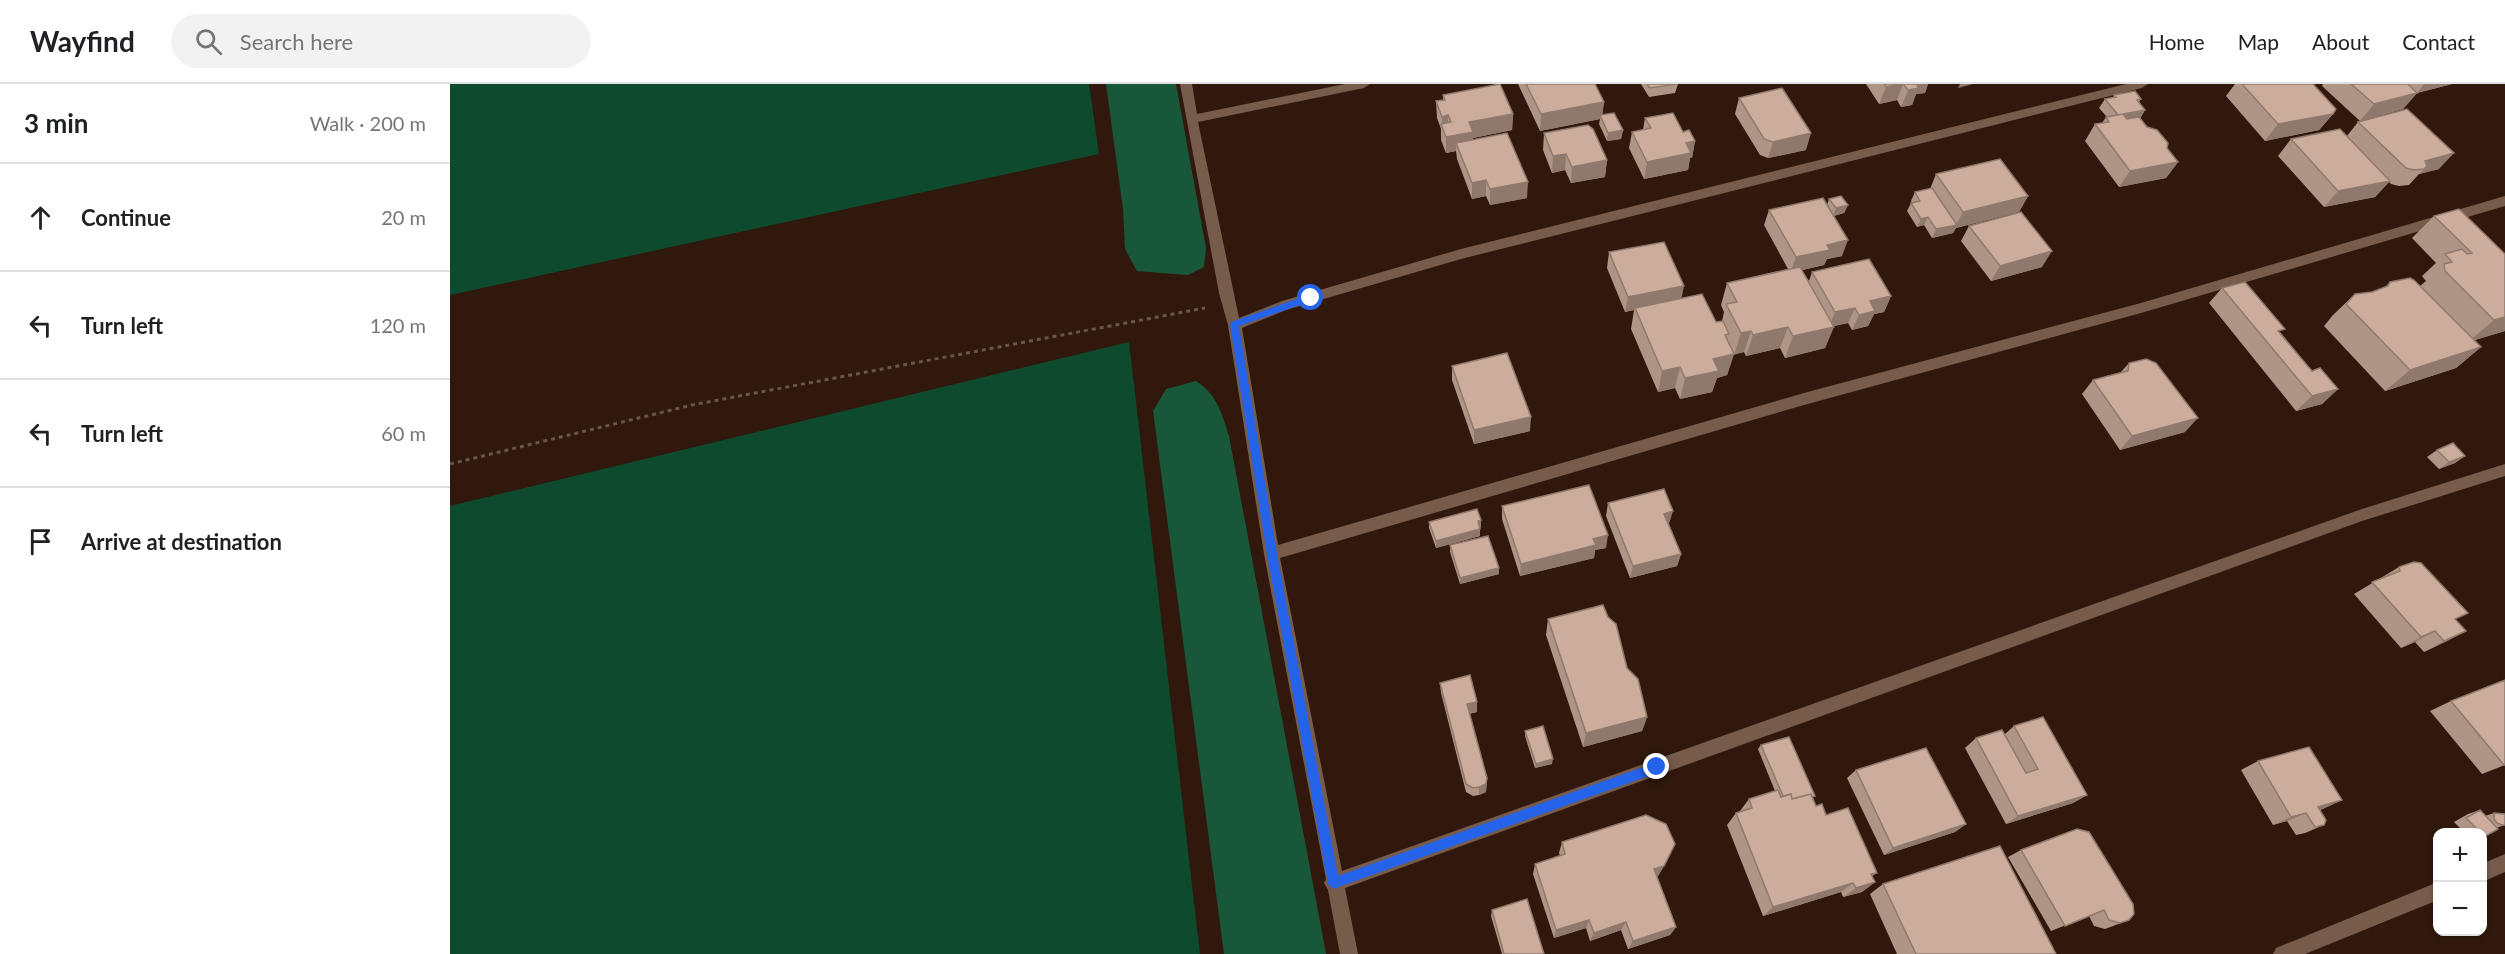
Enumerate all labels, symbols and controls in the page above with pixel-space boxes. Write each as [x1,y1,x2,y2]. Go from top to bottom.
search box [171,14,591,68]
text: Wayfind [30,24,135,58]
icon: search [192,25,225,58]
text: Search here [240,28,353,55]
text: Home [2149,29,2205,54]
text: Map [2238,29,2279,54]
text: About [2312,29,2369,54]
text: Contact [2402,29,2475,54]
text: 3 min [24,107,88,139]
text: Walk · 200 m [310,111,426,135]
icon: ahead [24,201,57,234]
text: Continue [81,204,171,231]
text: 20 m [381,205,426,229]
route start [1297,284,1323,310]
icon: left [24,309,57,342]
text: Turn left [81,312,163,339]
text: 120 m [370,313,426,337]
icon: left [24,417,57,450]
text: Turn left [81,420,163,447]
text: 60 m [381,421,426,445]
icon: arrive [24,525,57,558]
text: Arrive at destination [81,528,282,555]
route end [1643,753,1669,779]
map controls [2433,828,2487,936]
button: + [2433,828,2487,882]
button: − [2433,882,2487,936]

